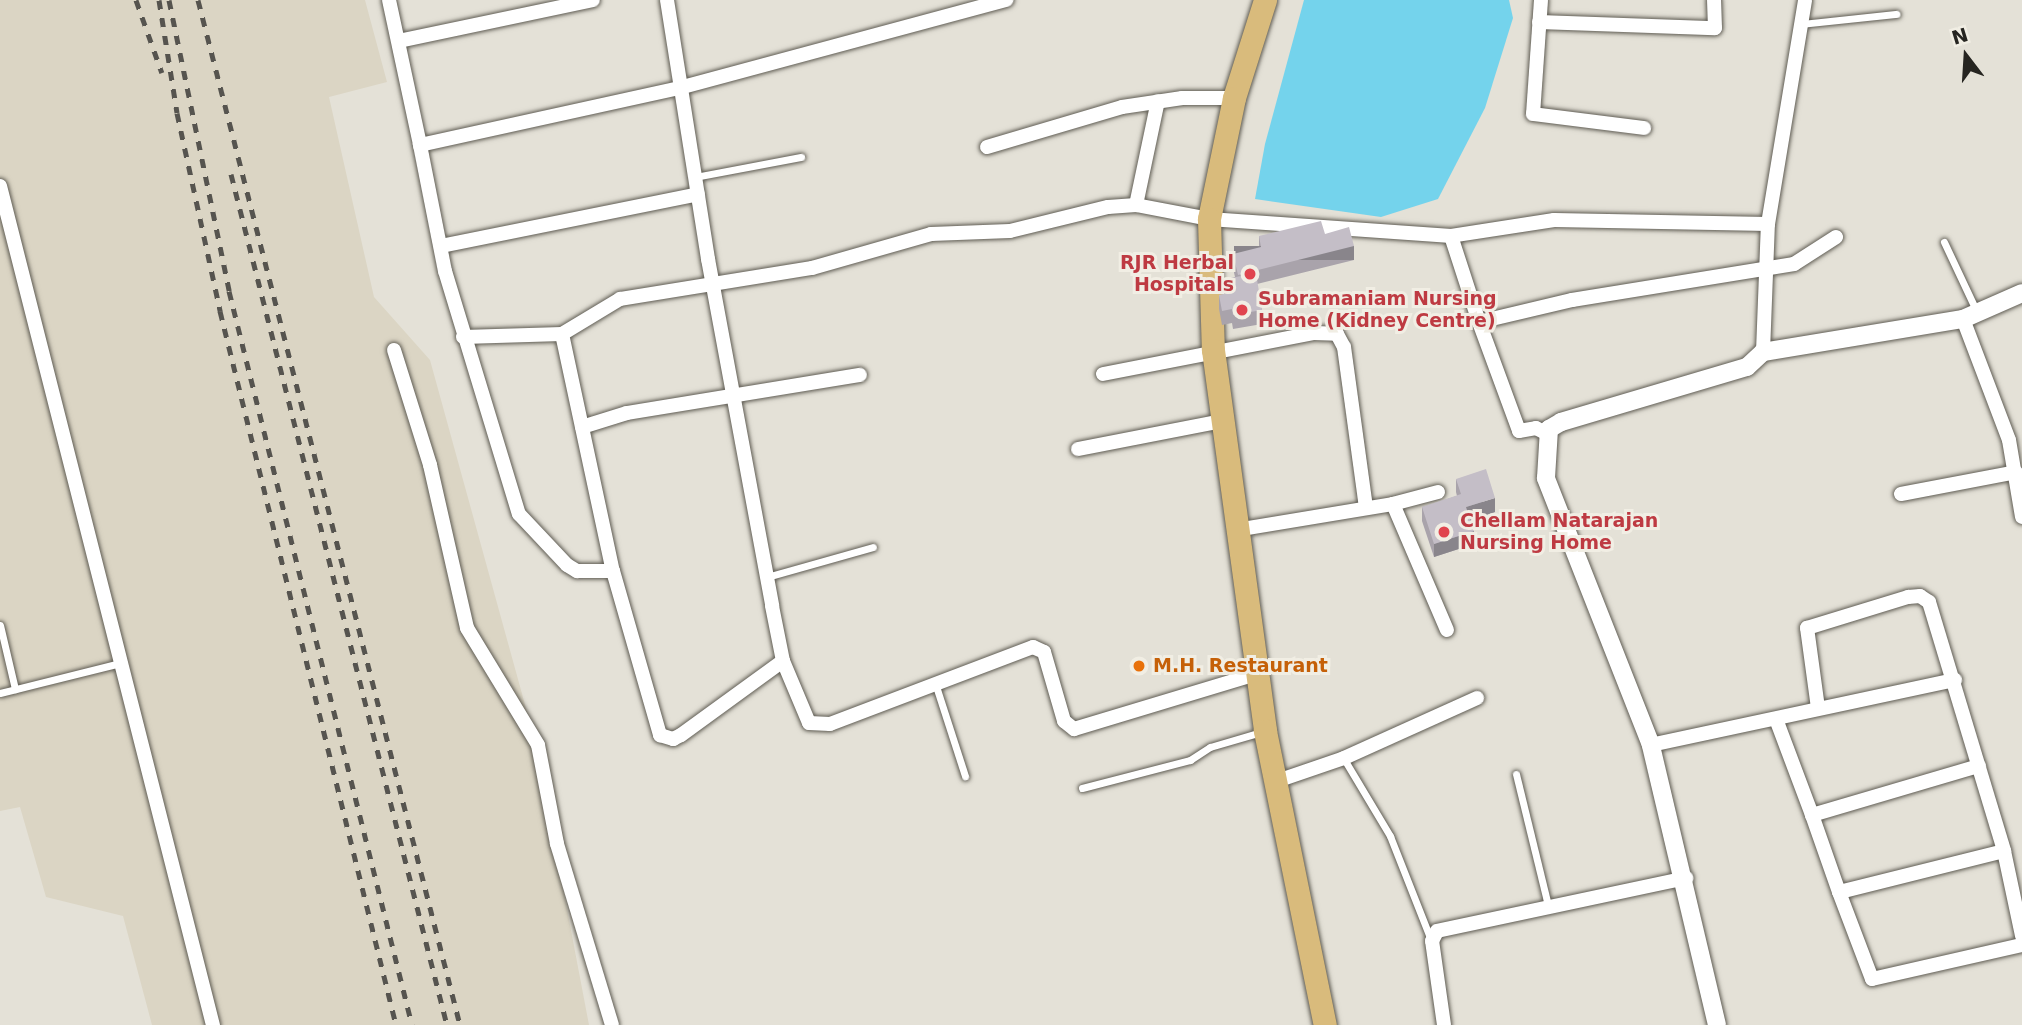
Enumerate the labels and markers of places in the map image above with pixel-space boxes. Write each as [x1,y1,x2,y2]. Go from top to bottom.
place label: RJR Herbal Hospitals [1120,252,1234,296]
marker: RJR Herbal Hospitals [1240,264,1260,284]
place label: Subramaniam Nursing Home (Kidney Centre) [1258,288,1497,332]
marker: Subramaniam Nursing Home (Kidney Centre) [1232,300,1252,320]
place label: Chellam Natarajan Nursing Home [1460,510,1658,554]
marker: Chellam Natarajan Nursing Home [1434,522,1454,542]
place label: M.H. Restaurant [1153,655,1328,677]
marker: M.H. Restaurant [1131,658,1147,674]

